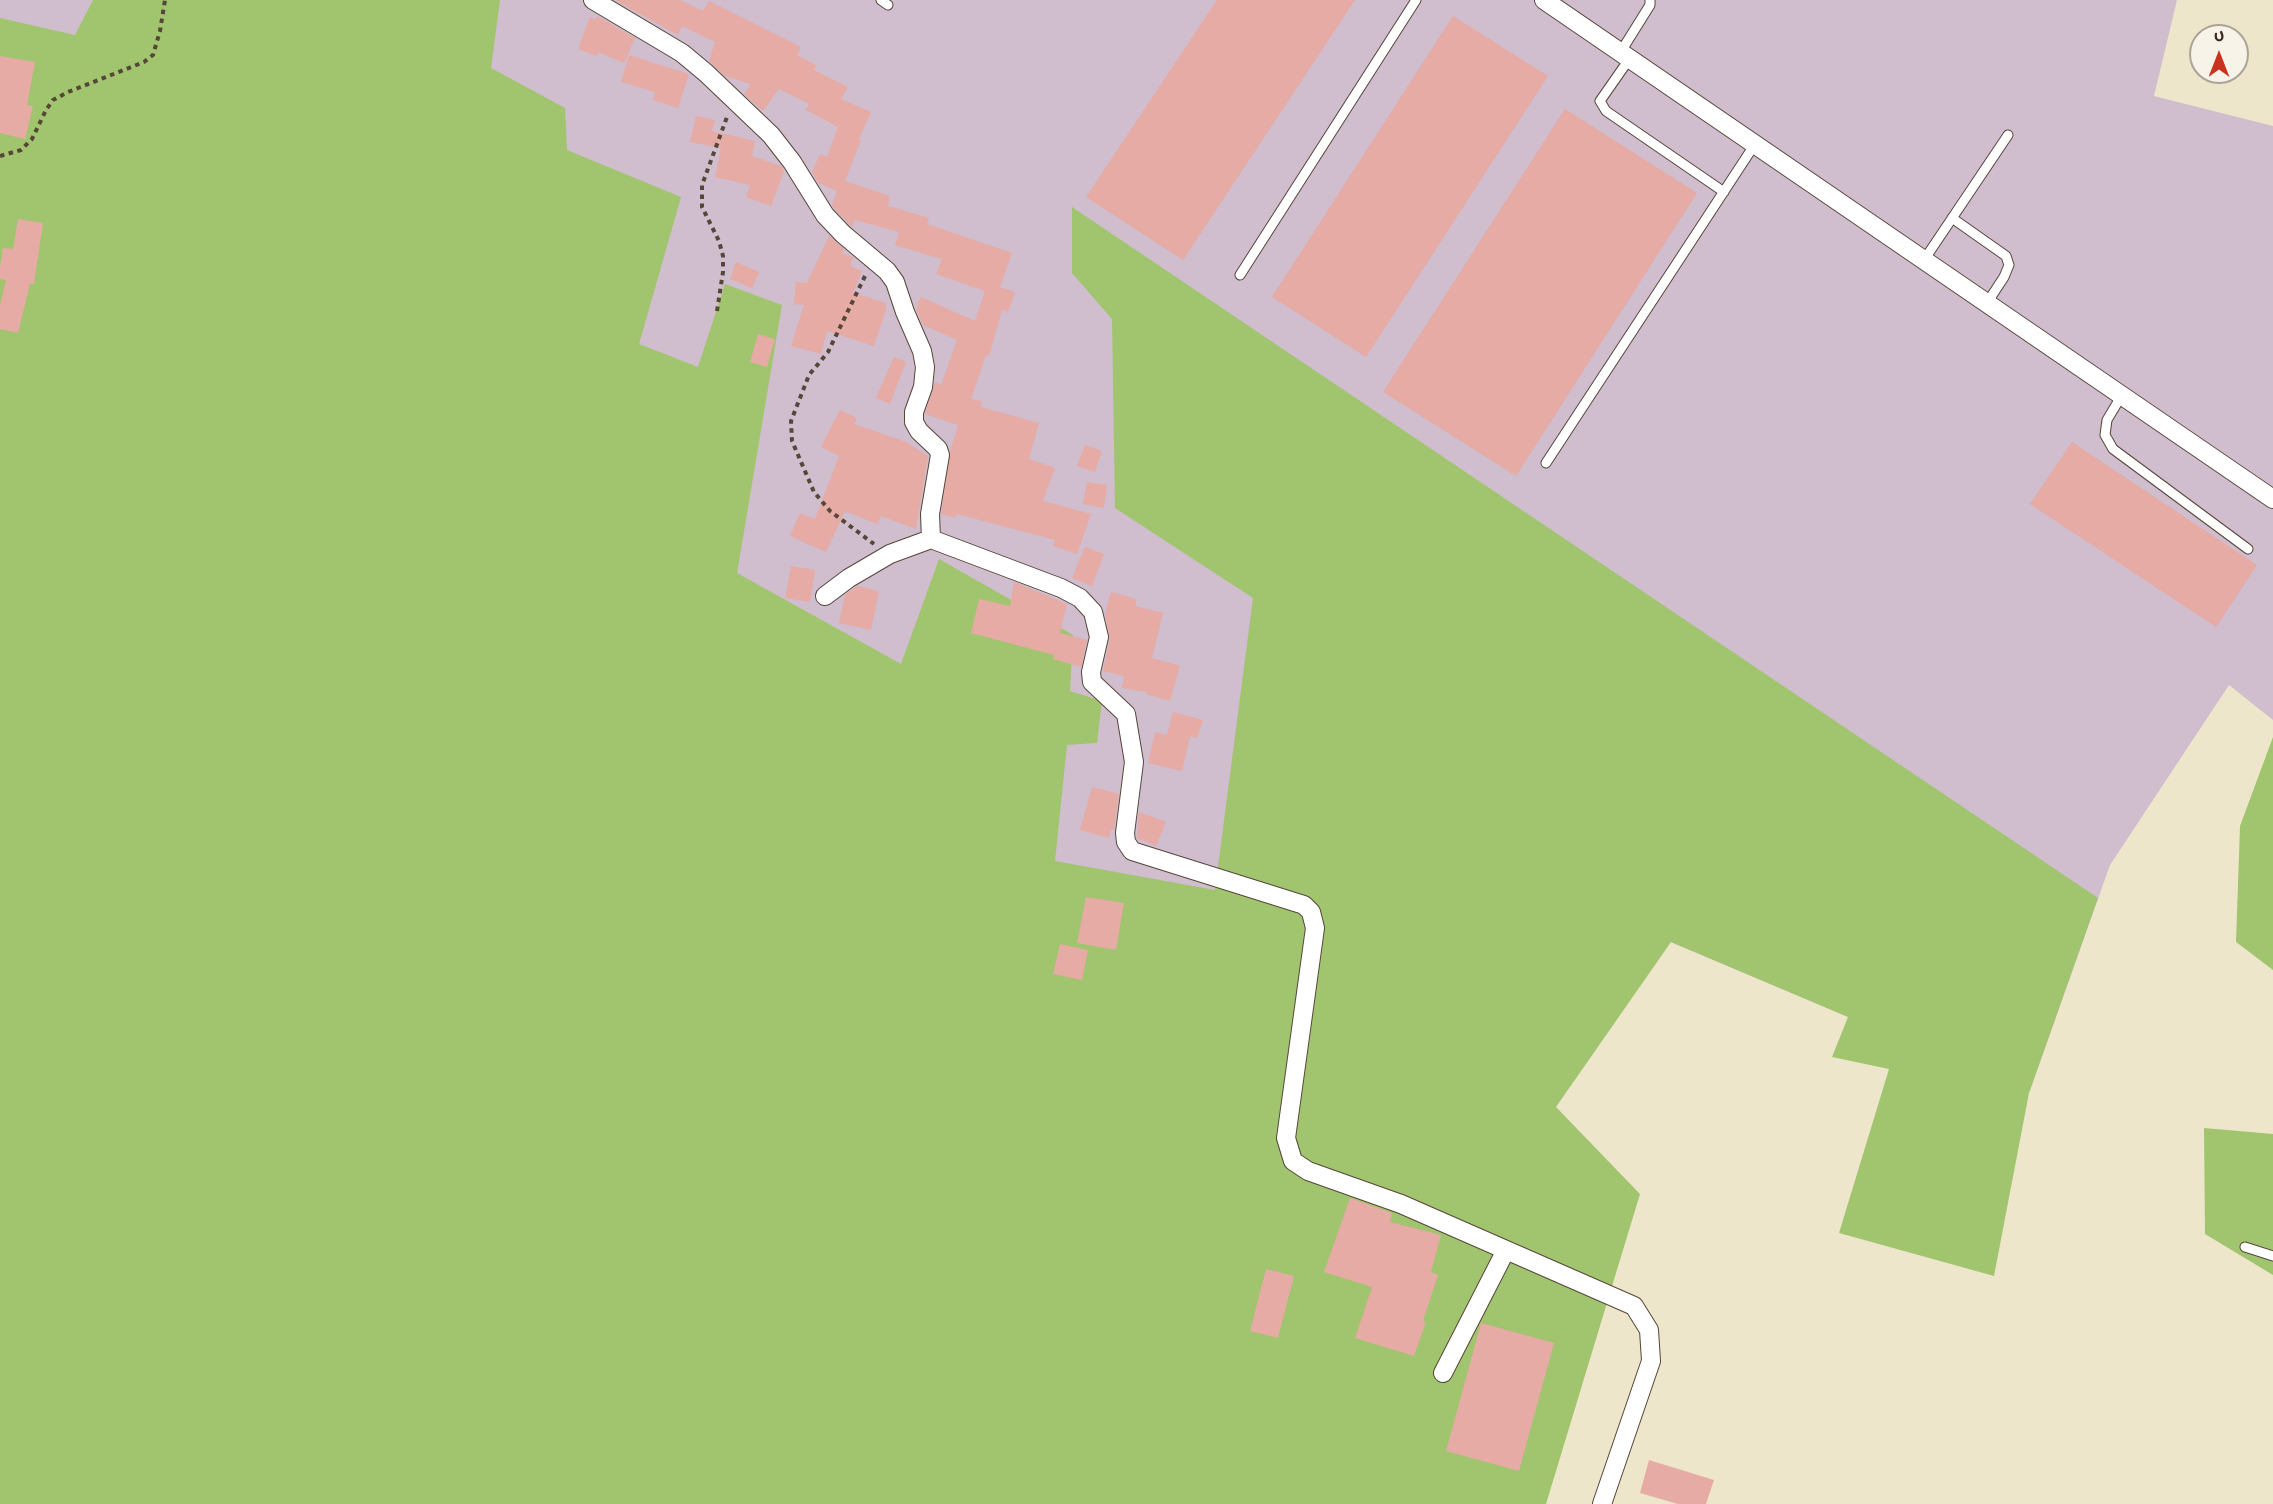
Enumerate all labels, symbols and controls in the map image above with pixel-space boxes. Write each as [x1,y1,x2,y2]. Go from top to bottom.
north arrow [2189,24,2249,84]
text: U [2214,28,2224,47]

